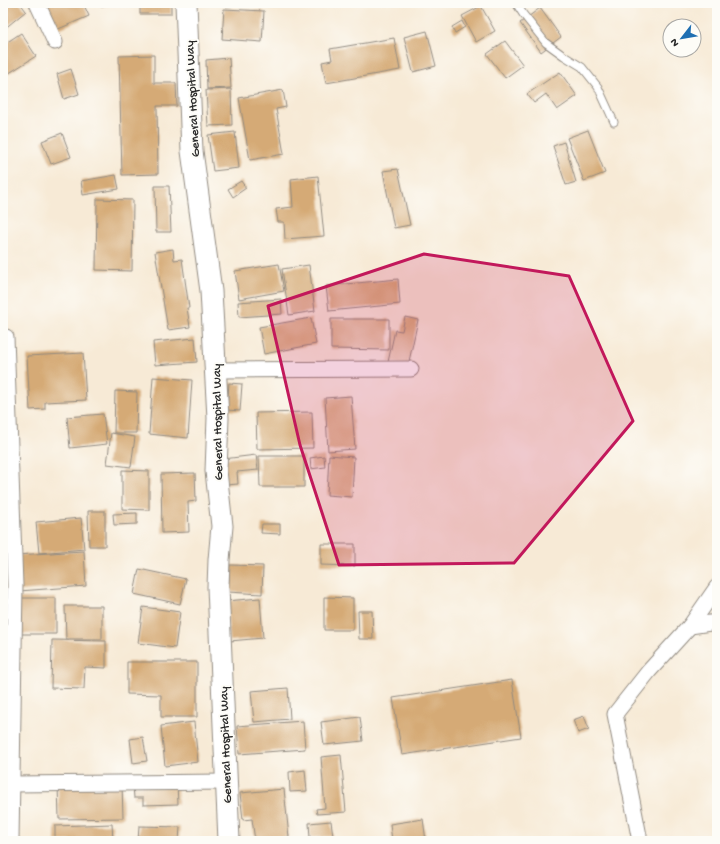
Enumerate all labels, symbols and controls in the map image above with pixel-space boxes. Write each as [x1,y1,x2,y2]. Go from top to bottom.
north arrow [662,18,702,58]
text: N [668,36,682,48]
street label: General Hospital Way [183,40,204,158]
street label: General Hospital Way [210,363,227,481]
street label: General Hospital Way [217,686,236,804]

